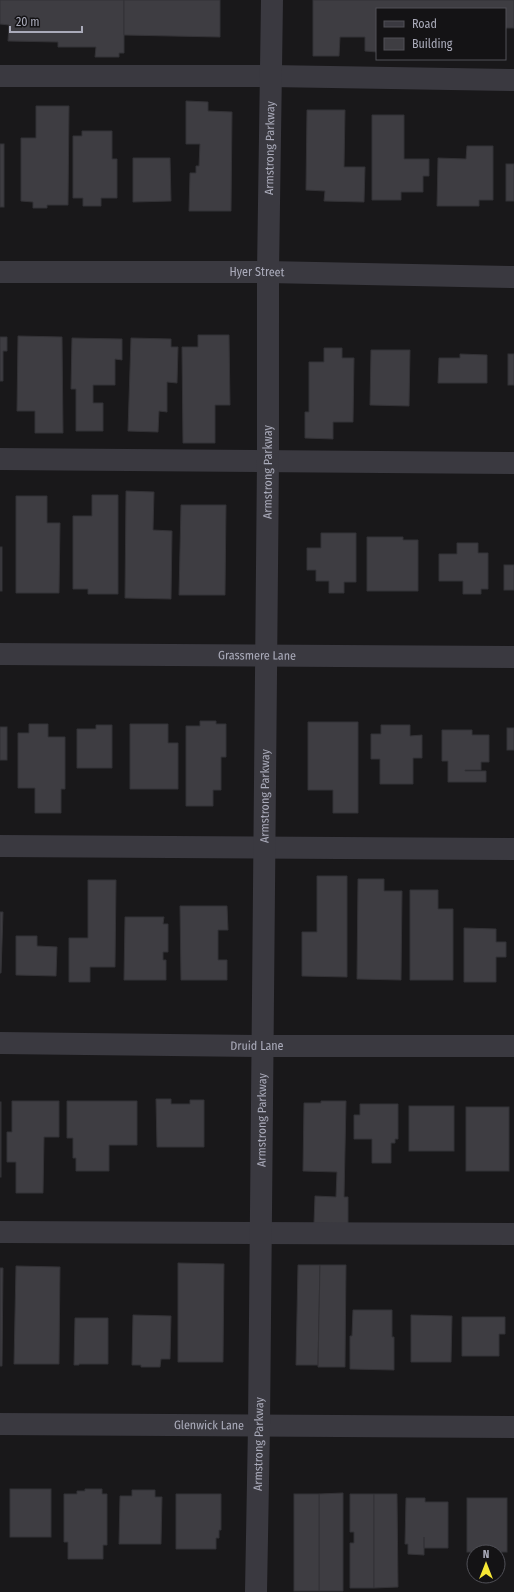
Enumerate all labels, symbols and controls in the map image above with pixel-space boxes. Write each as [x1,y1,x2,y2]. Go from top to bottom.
scale bar [10,8,82,34]
legend [376,8,506,60]
text: 20 m [16,15,40,29]
text: Road [412,17,437,31]
text: Building [412,37,453,51]
street label: Armstrong Parkway [262,100,278,195]
street label: Hyer Street [229,265,285,279]
street label: Armstrong Parkway [260,424,275,519]
street label: Grassmere Lane [218,648,296,663]
street label: Armstrong Parkway [257,748,272,843]
street label: Druid Lane [230,1039,284,1053]
street label: Armstrong Parkway [254,1072,269,1167]
street label: Armstrong Parkway [251,1396,266,1491]
street label: Glenwick Lane [174,1418,244,1432]
north arrow [466,1544,506,1584]
text: N [483,1548,489,1561]

